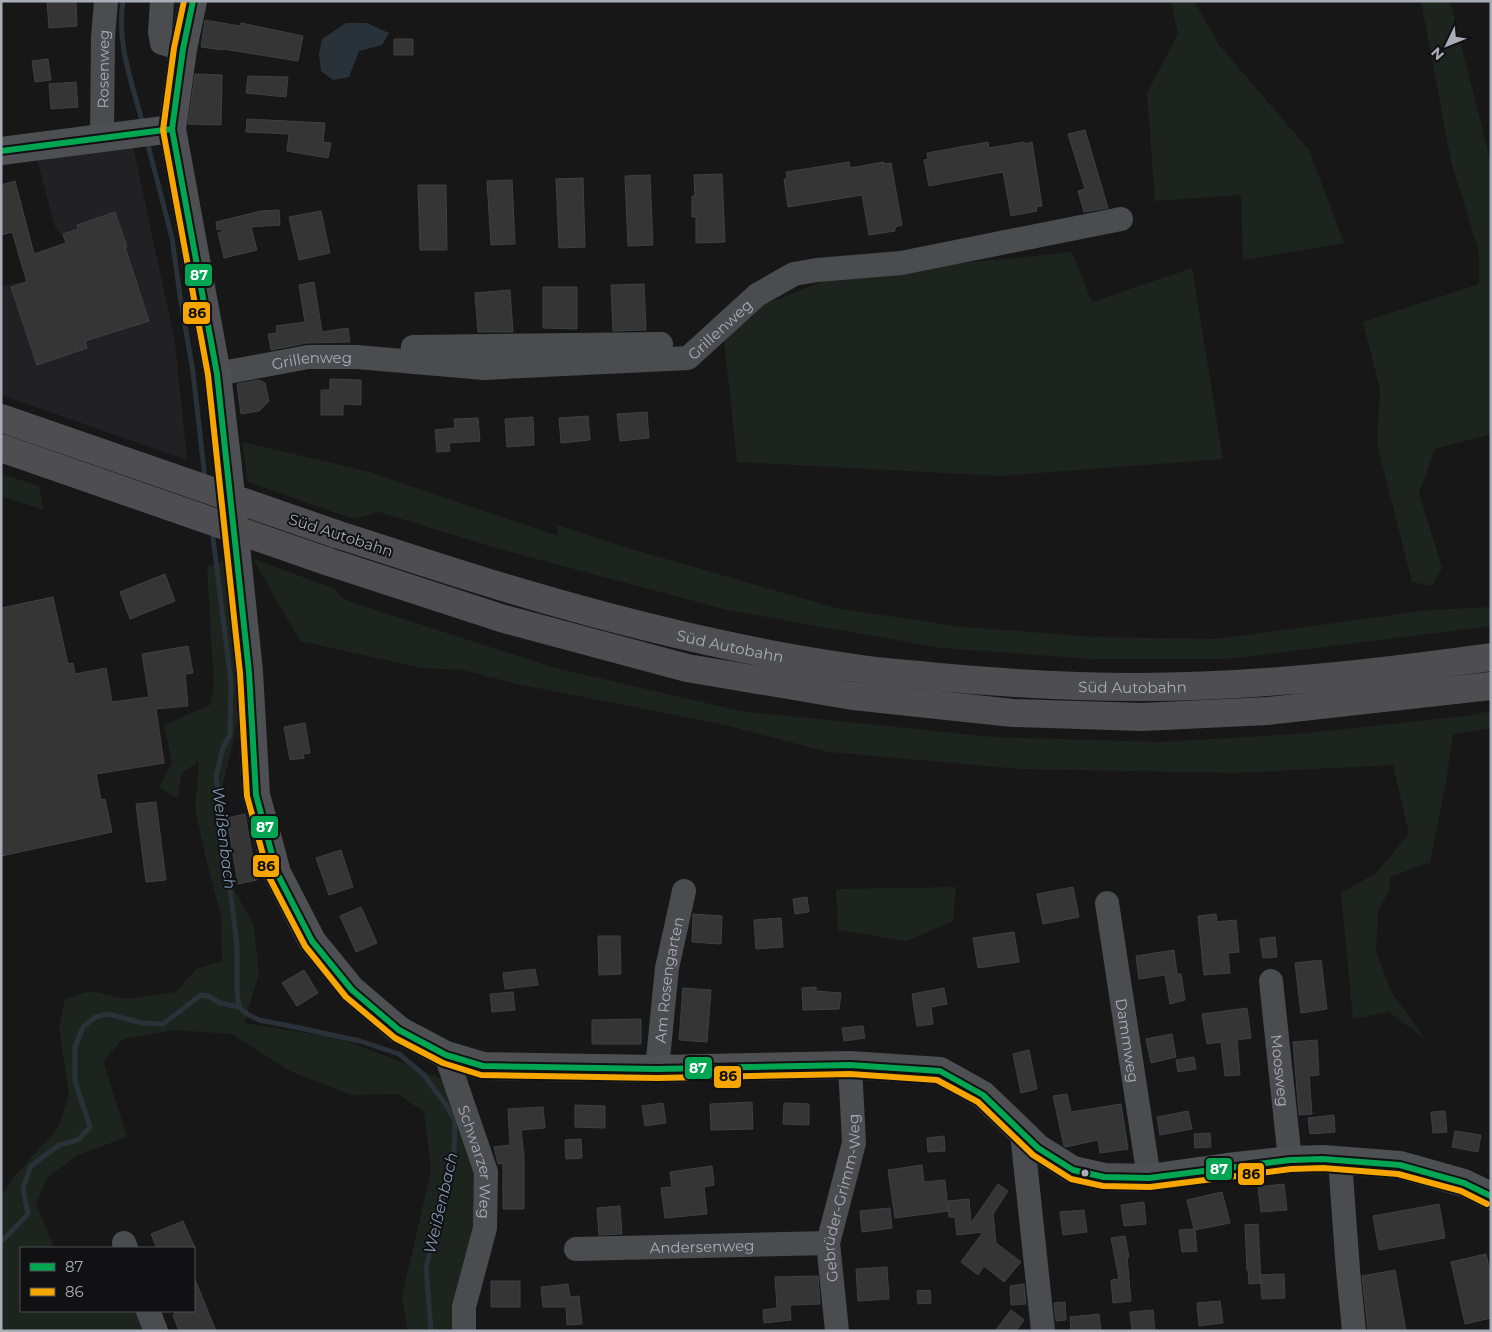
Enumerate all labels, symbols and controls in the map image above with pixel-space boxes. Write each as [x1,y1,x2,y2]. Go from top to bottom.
north arrow [1422,20,1472,70]
street label: Rosenweg [93,29,113,109]
text: N [1427,44,1448,64]
line badge: 87 [184,263,213,287]
text: 87 [190,266,208,284]
street label: Grillenweg [683,295,756,364]
line badge: 86 [182,301,211,325]
text: 86 [188,304,206,322]
street label: Grillenweg [270,347,352,373]
street label: Süd Autobahn [286,509,396,561]
street label: Süd Autobahn [675,625,785,666]
street label: Süd Autobahn [1078,676,1187,697]
water label: Weißenbach [208,786,240,890]
line badge: 87 [250,815,279,839]
text: 87 [256,818,274,836]
line badge: 86 [252,854,280,878]
text: 86 [257,857,275,875]
street label: Am Rosengarten [650,915,688,1044]
street label: Dammweg [1112,997,1144,1084]
street label: Moosweg [1267,1033,1294,1108]
line badge: 87 [684,1056,713,1080]
text: 87 [689,1059,707,1077]
line badge: 86 [713,1065,742,1089]
text: 86 [719,1067,737,1085]
street label: Schwarzer Weg [454,1102,496,1219]
street label: Gebrüder-Grimm-Weg [818,1113,864,1283]
water label: Weißenbach [420,1151,462,1255]
line badge: 87 [1205,1157,1233,1181]
text: 87 [1210,1160,1228,1178]
line badge: 86 [1237,1162,1265,1186]
text: 86 [1242,1165,1260,1183]
unlabelled marker [1080,1168,1090,1178]
street label: Andersenweg [649,1235,755,1257]
legend [20,1247,195,1312]
text: 87 [65,1257,84,1276]
text: 86 [65,1282,84,1301]

